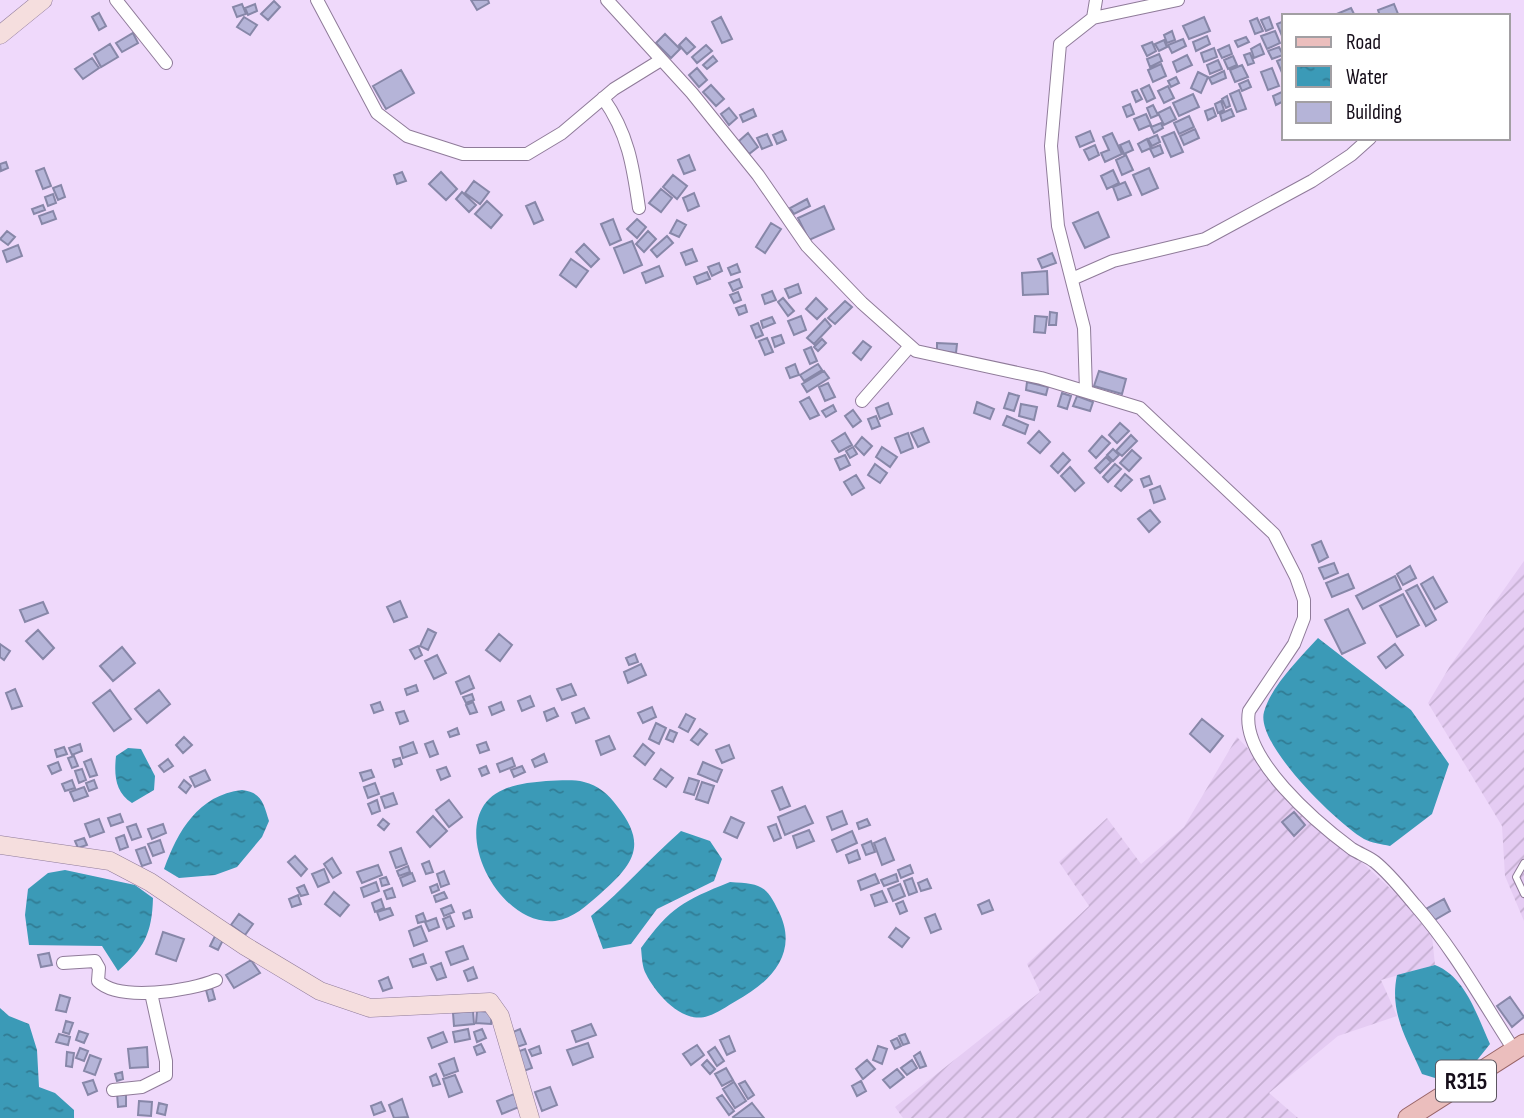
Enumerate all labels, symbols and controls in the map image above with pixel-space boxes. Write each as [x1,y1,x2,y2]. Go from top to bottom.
legend [1282,14,1510,140]
text: Road [1346,30,1381,55]
text: Water [1346,65,1388,90]
text: Building [1346,100,1402,125]
road number: R315 [1436,1060,1496,1101]

